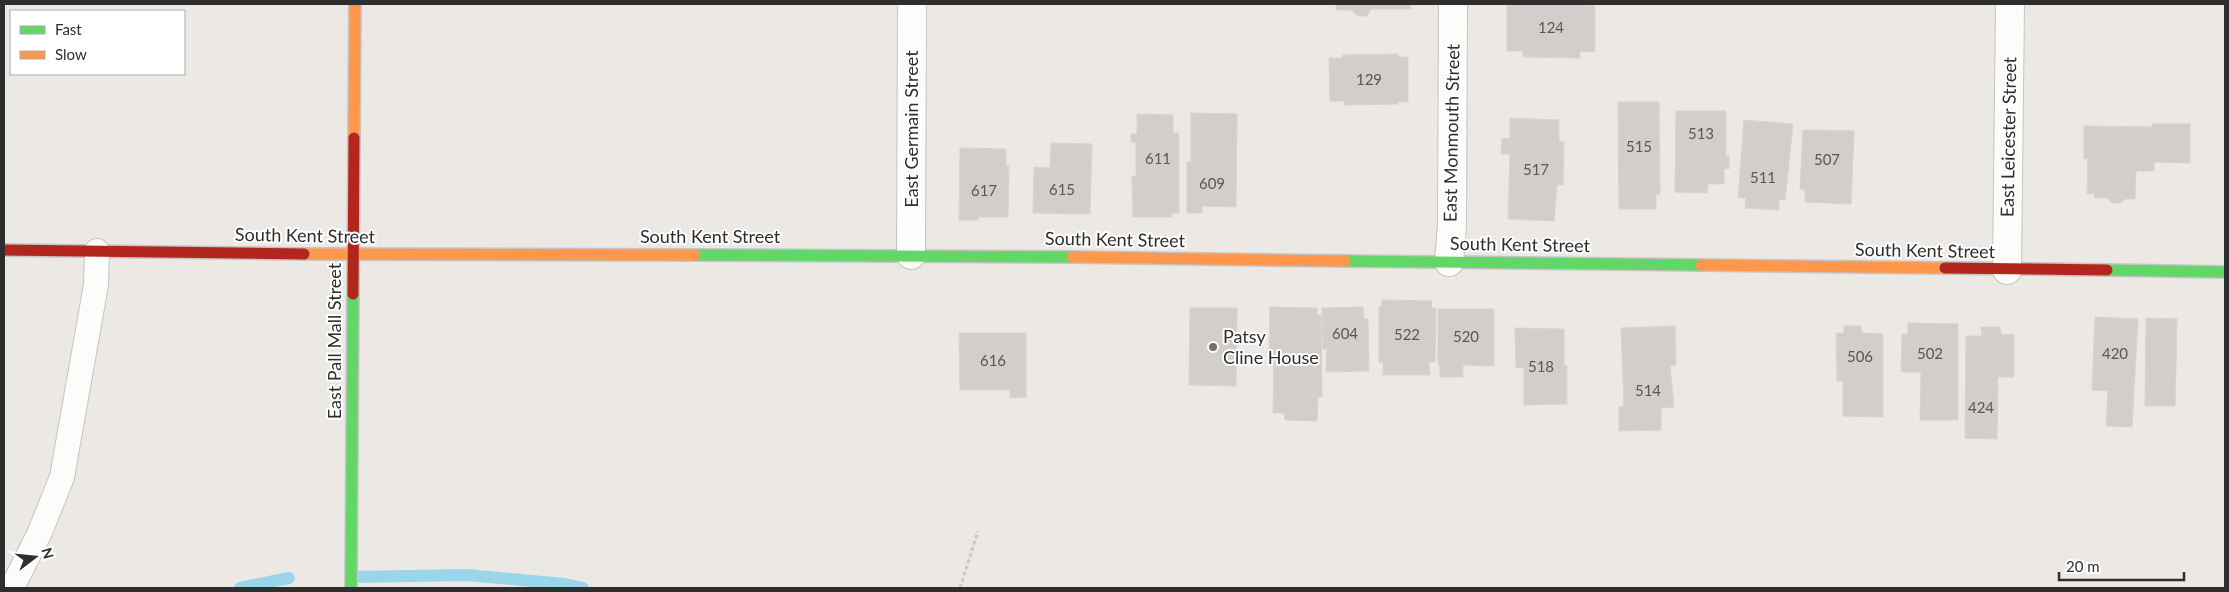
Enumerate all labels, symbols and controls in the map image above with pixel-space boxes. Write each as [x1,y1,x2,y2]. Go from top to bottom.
legend [10,10,185,75]
house number: 124 [1538,18,1564,36]
text: Fast [55,20,82,38]
street label: East Monmouth Street [1438,43,1464,222]
text: Slow [55,45,87,63]
street label: East Germain Street [900,50,922,208]
street label: East Leicester Street [1996,56,2020,217]
house number: 129 [1356,70,1382,88]
house number: 513 [1688,124,1714,142]
house number: 515 [1626,137,1652,155]
house number: 611 [1145,149,1171,167]
house number: 507 [1814,150,1840,168]
house number: 517 [1523,160,1549,178]
house number: 511 [1750,168,1776,186]
house number: 609 [1199,174,1225,192]
house number: 615 [1049,180,1075,198]
house number: 617 [971,181,997,199]
street label: South Kent Street [235,223,376,247]
street label: South Kent Street [640,225,781,247]
street label: South Kent Street [1045,227,1186,251]
street label: South Kent Street [1450,232,1591,256]
street label: South Kent Street [1855,238,1996,262]
street label: East Pall Mall Street [323,262,345,419]
house number: 604 [1332,324,1358,342]
place label: Patsy Cline House [1223,325,1319,368]
house number: 522 [1394,325,1420,343]
house number: 520 [1453,327,1479,345]
marker: Patsy Cline House [1207,341,1219,353]
house number: 502 [1917,344,1943,362]
house number: 420 [2102,344,2128,362]
house number: 506 [1847,347,1873,365]
house number: 616 [980,351,1006,369]
house number: 518 [1528,357,1554,375]
house number: 514 [1635,381,1661,399]
house number: 424 [1968,398,1994,416]
north arrow [10,532,60,582]
text: N [38,546,58,561]
scale bar [2059,550,2184,582]
text: 20 m [2066,557,2100,575]

